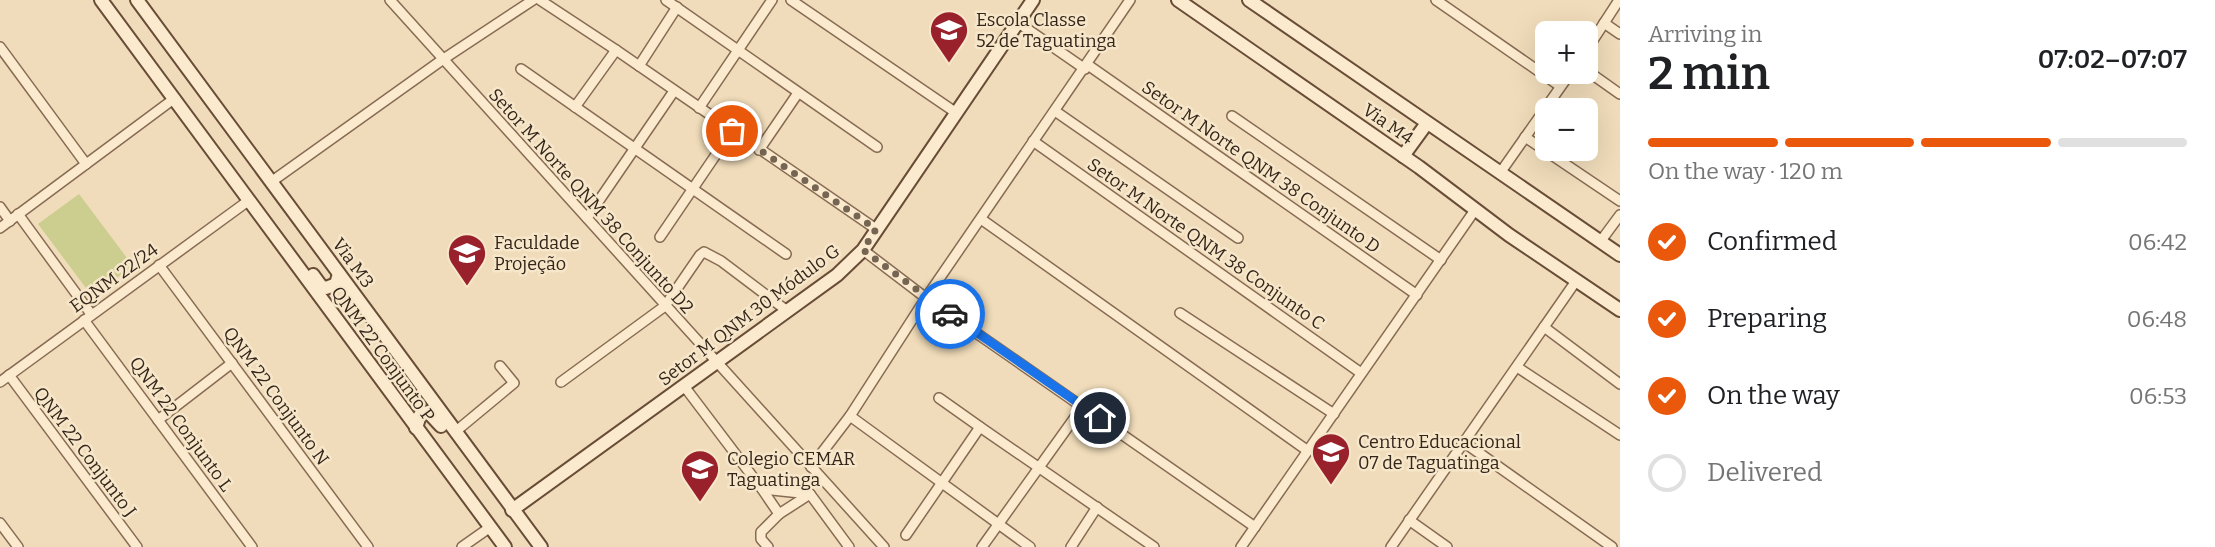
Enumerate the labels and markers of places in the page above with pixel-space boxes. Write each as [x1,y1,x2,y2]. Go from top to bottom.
school or university icon: Escola Classe 52 de Taguatinga [928,9,970,64]
place label: Escola Classe 52 de Taguatinga [976,9,1116,52]
pin [702,101,762,161]
school or university icon: Faculdade Projeção [446,232,488,287]
place label: Faculdade Projeção [494,232,580,275]
pin [1070,388,1130,448]
school or university icon: Centro Educacional 07 de Taguatinga [1310,431,1352,486]
place label: Centro Educacional 07 de Taguatinga [1358,431,1521,474]
school or university icon: Colegio CEMAR Taguatinga [679,448,721,503]
place label: Colegio CEMAR Taguatinga [727,448,855,491]

